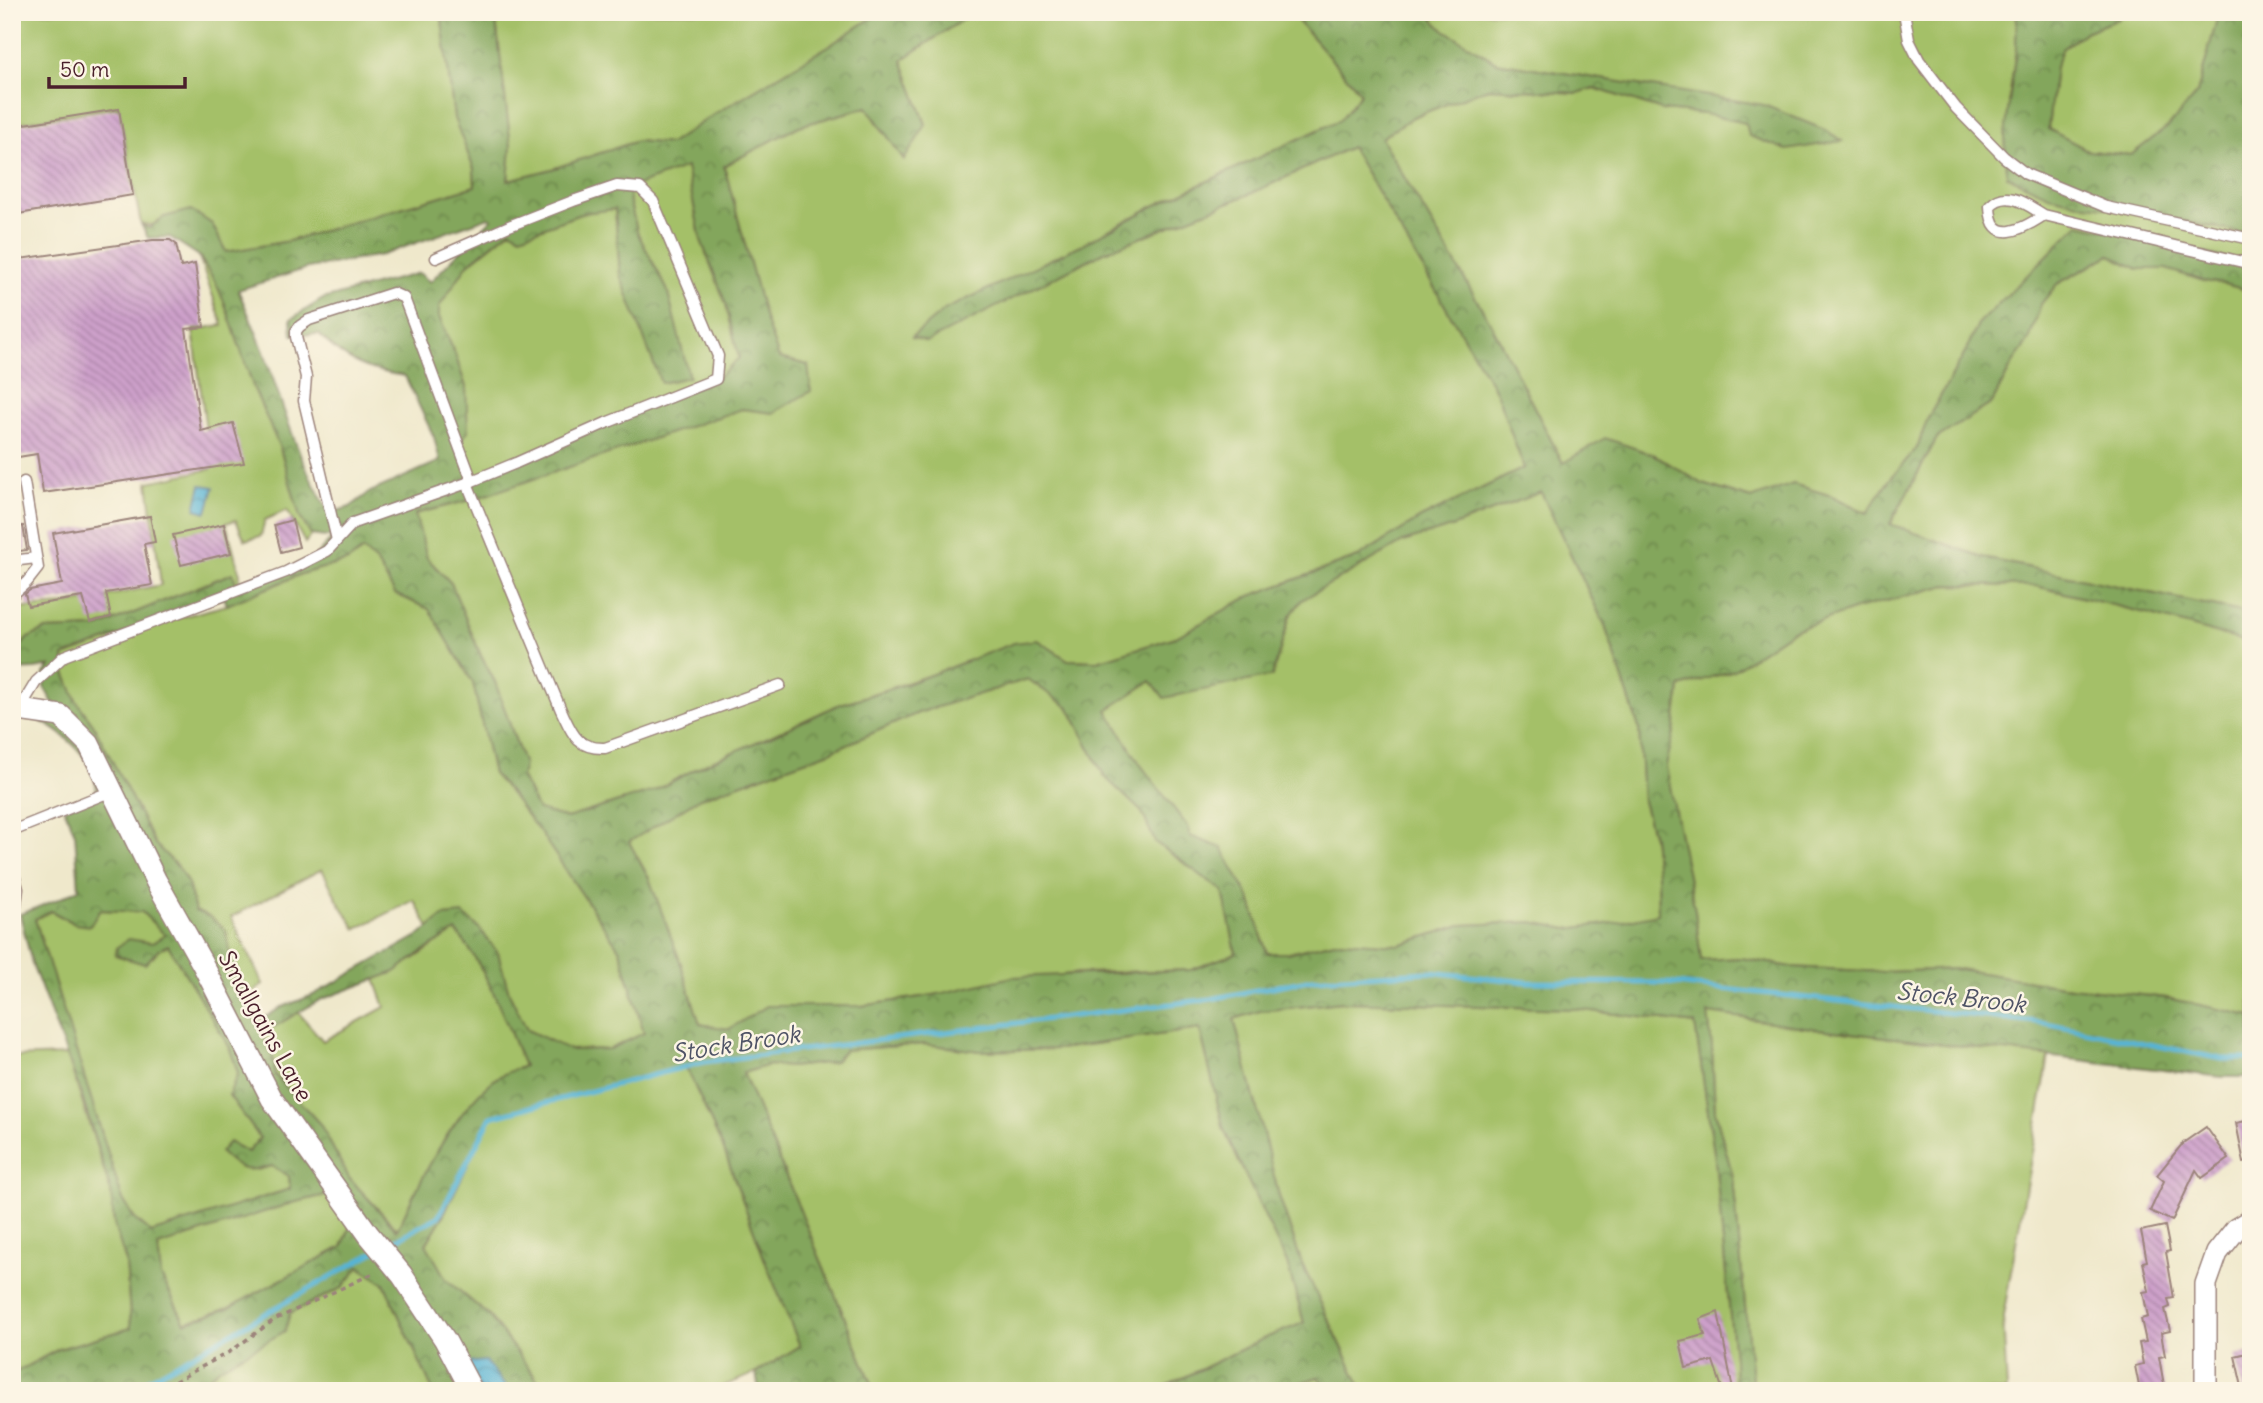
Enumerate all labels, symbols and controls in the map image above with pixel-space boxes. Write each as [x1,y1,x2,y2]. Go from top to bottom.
scale bar [49,46,186,90]
text: 50 m [60,56,109,83]
street label: Smallgains Lane [213,946,319,1106]
water label: Stock Brook [1895,975,2029,1019]
water label: Stock Brook [670,1018,804,1068]

